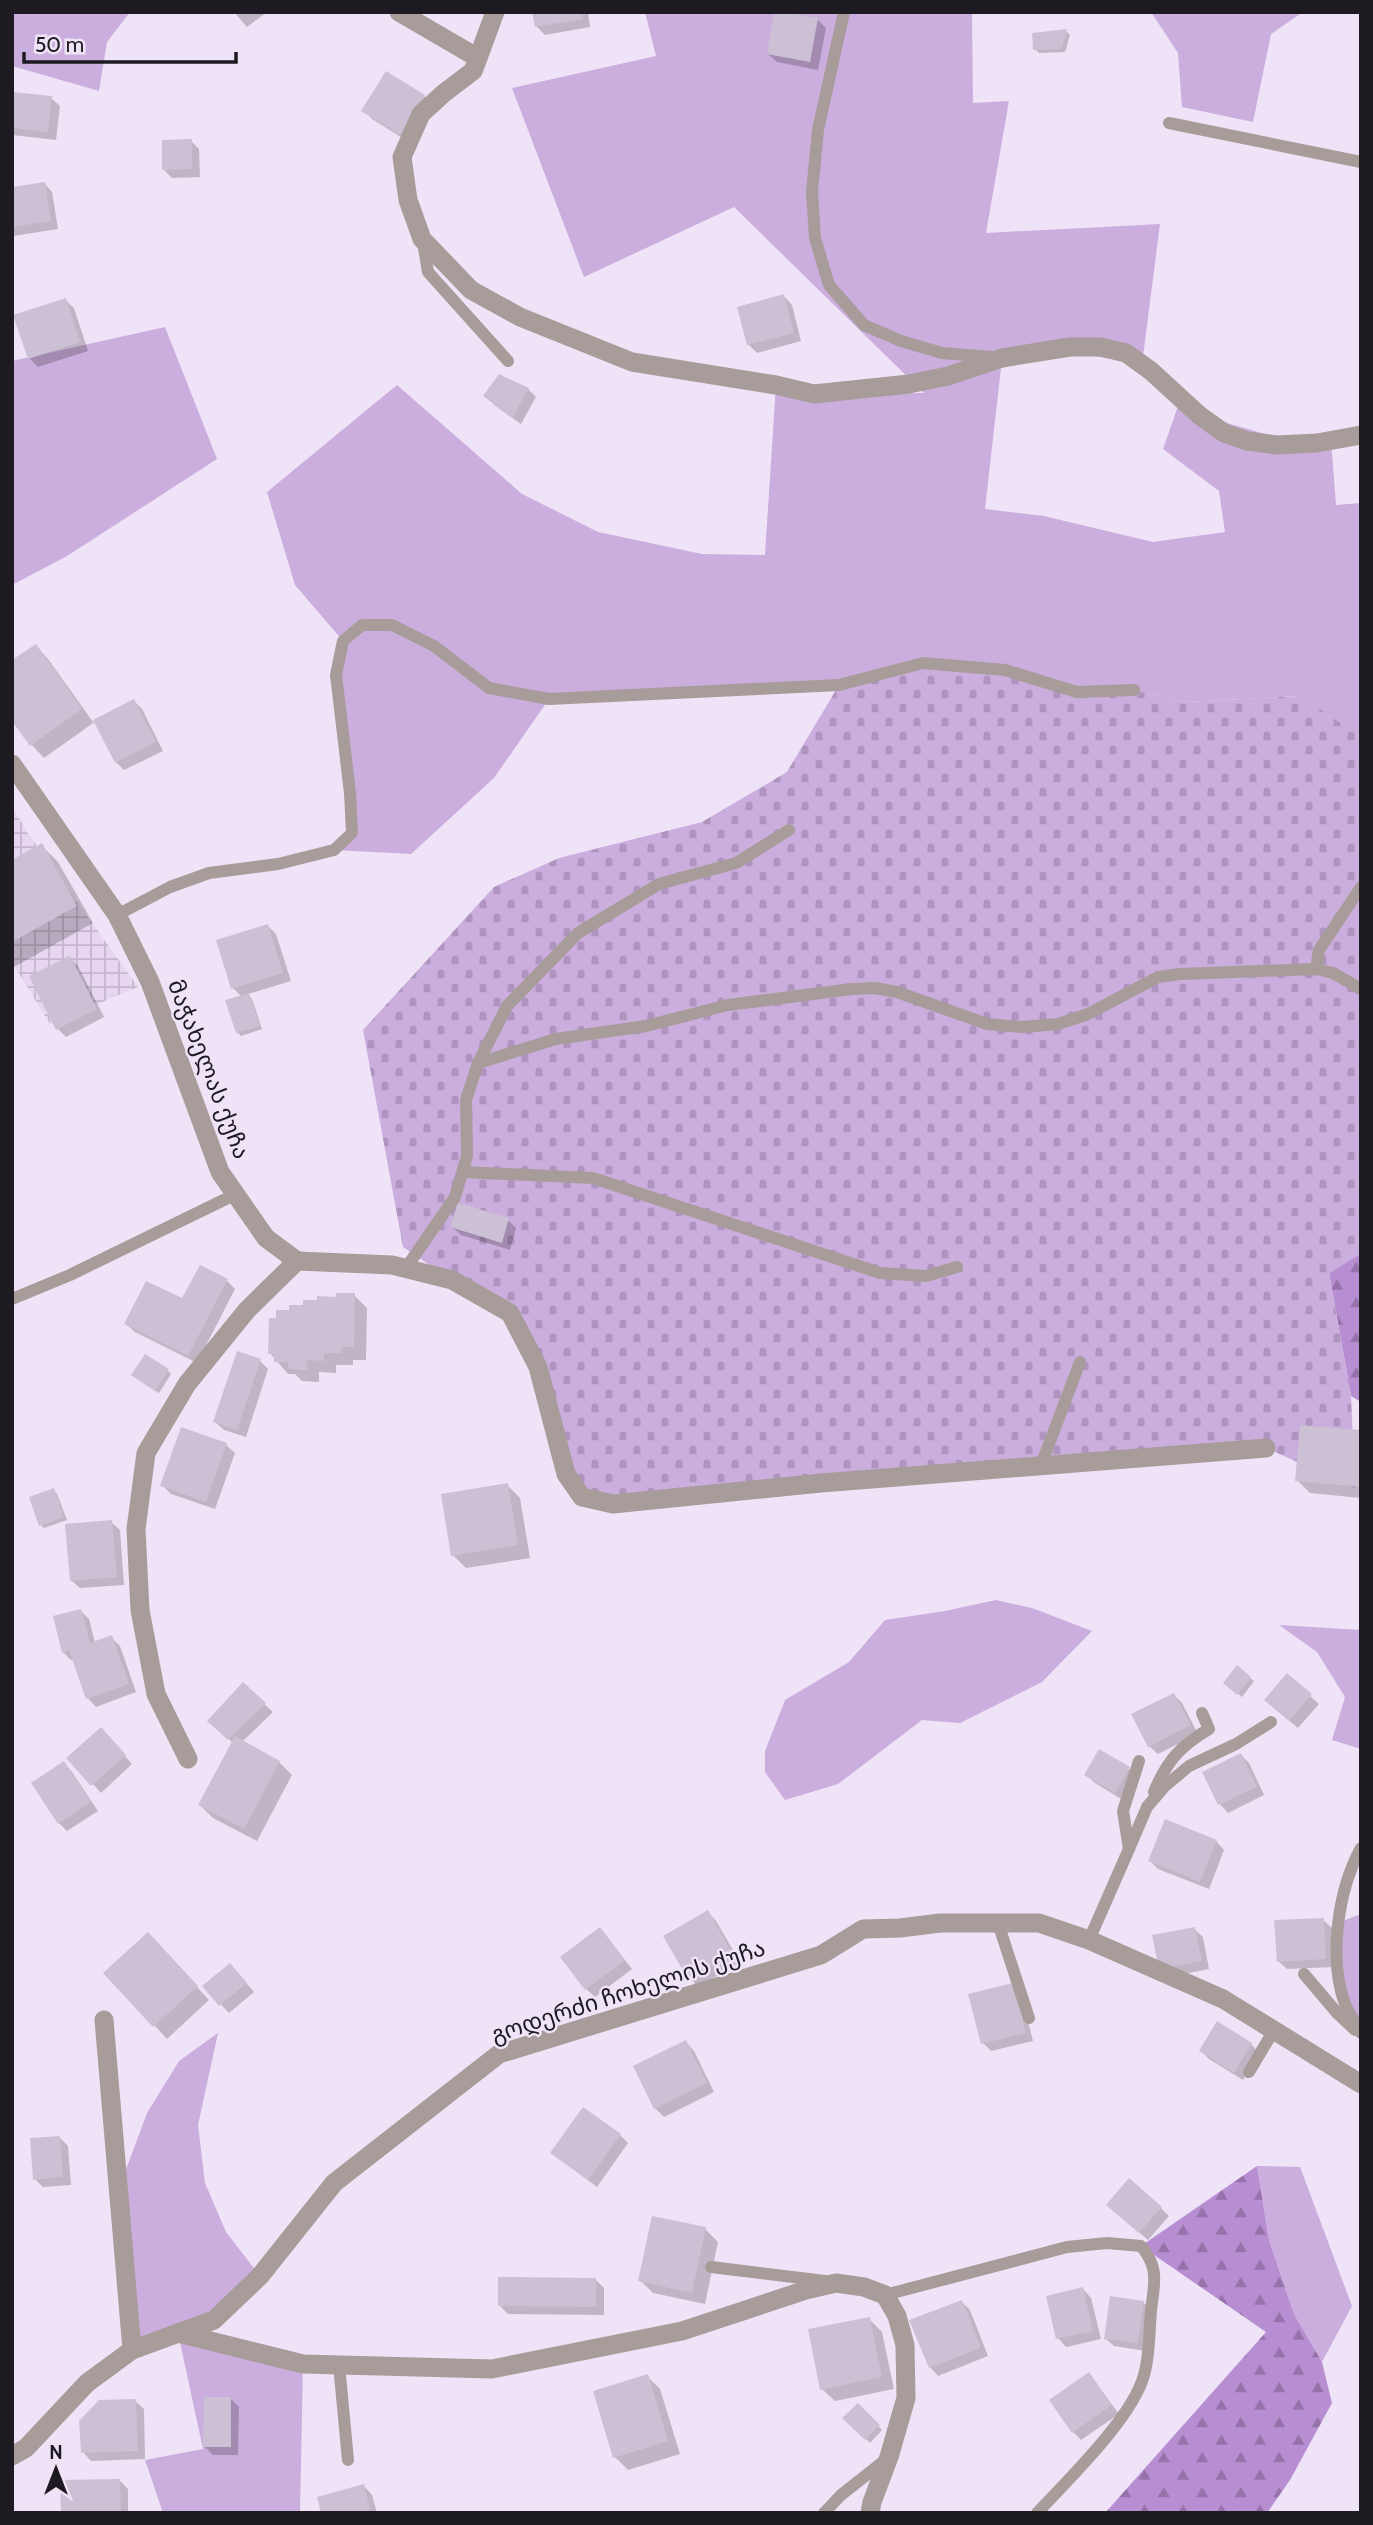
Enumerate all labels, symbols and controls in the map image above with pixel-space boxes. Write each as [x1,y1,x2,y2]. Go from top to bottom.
scale bar [24,21,236,65]
text: 50 m [35,32,84,57]
street label: მაჭახელას ქუჩა [162,975,256,1163]
street label: გოდერძი ჩოხელის ქუჩა [487,1933,769,2049]
north arrow [21,2434,91,2504]
text: N [49,2441,63,2464]

